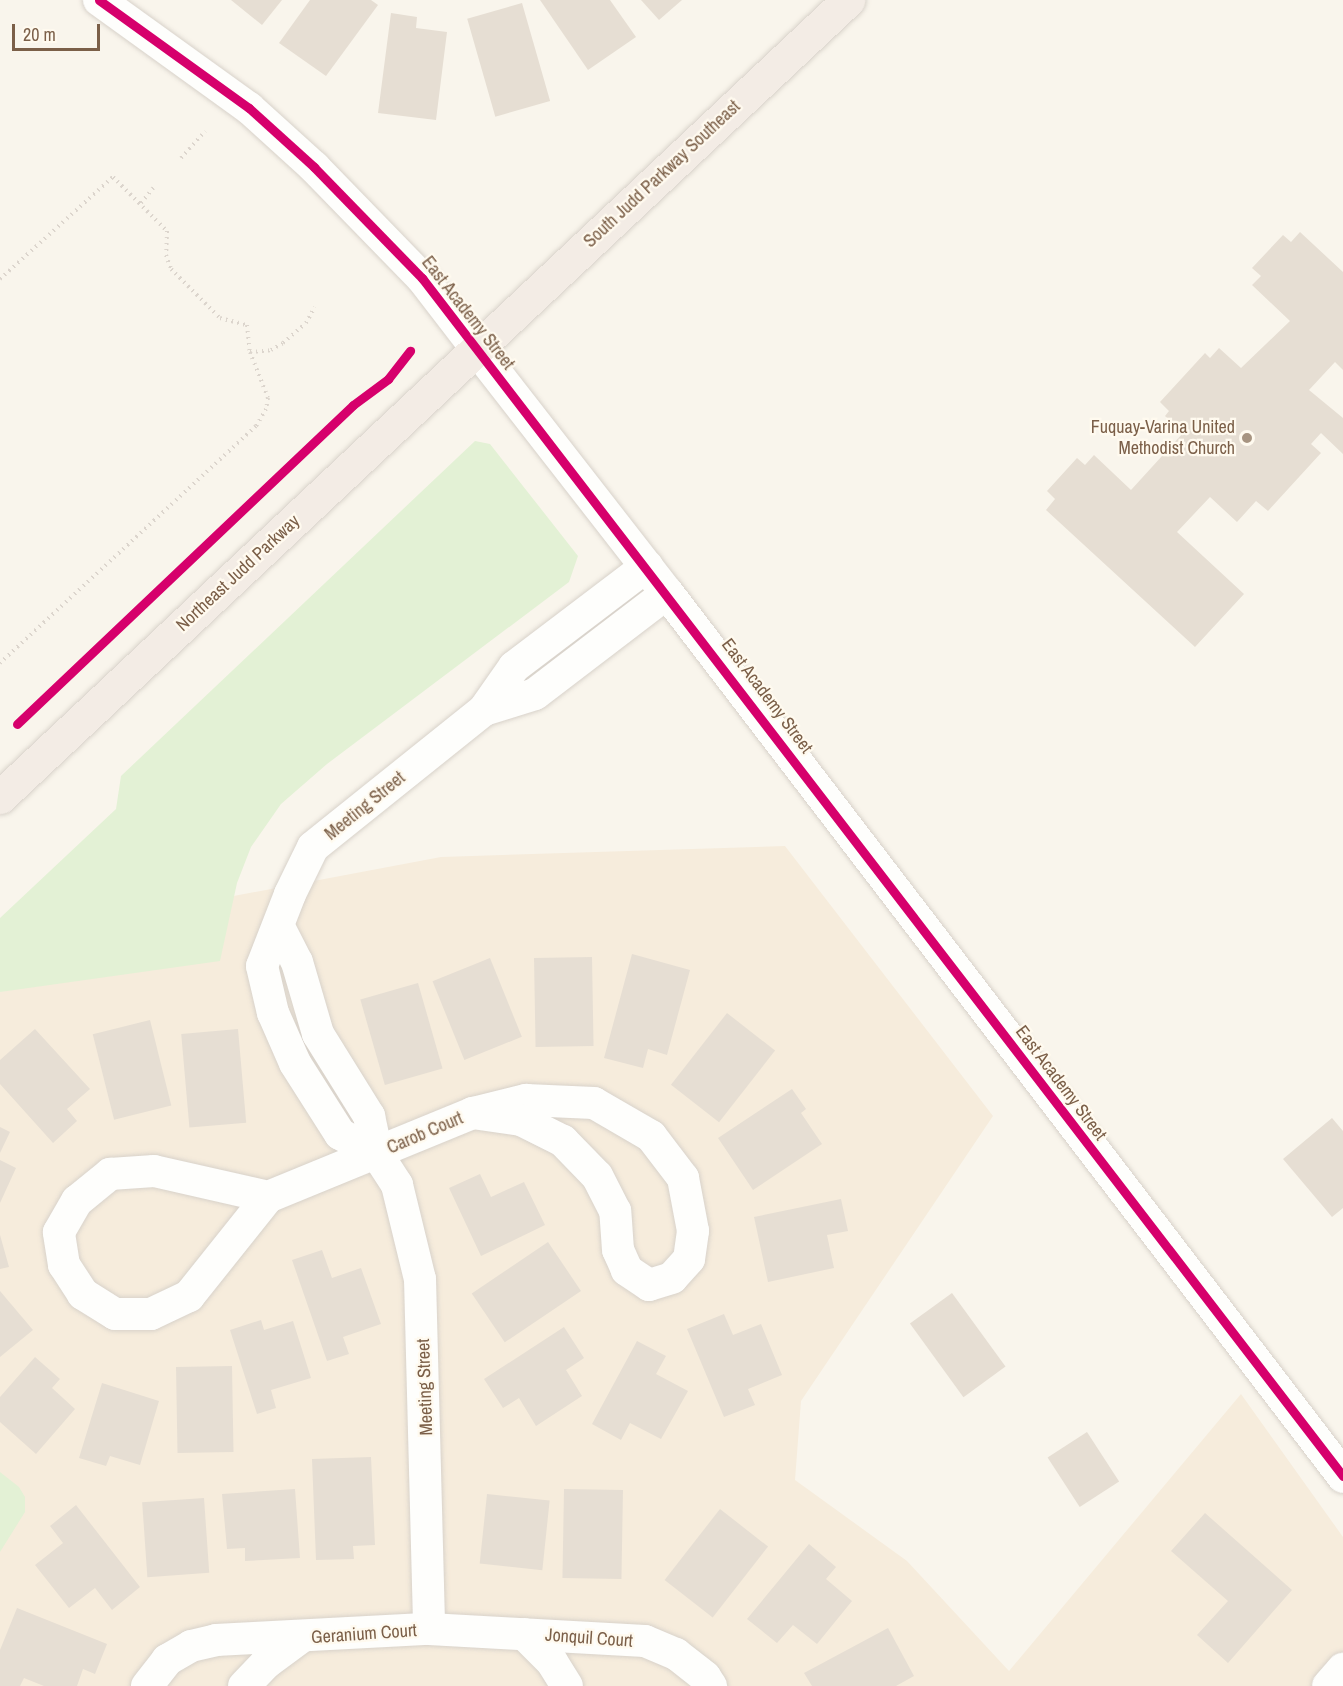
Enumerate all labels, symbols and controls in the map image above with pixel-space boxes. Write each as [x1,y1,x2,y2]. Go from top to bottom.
scale bar [15,12,104,50]
text: 20 m [23,22,56,47]
street label: South Judd Parkway Southeast [579,96,745,252]
street label: East Academy Street [417,252,519,374]
place label: Fuquay-Varina United Methodist Church [1091,417,1235,460]
marker: Fuquay-Varina United Methodist Church [1240,431,1254,445]
street label: Northeast Judd Parkway [172,510,304,636]
street label: East Academy Street [717,634,817,758]
street label: Meeting Street [321,767,409,845]
street label: East Academy Street [1011,1021,1111,1145]
street label: Carob Court [384,1107,466,1159]
street label: Meeting Street [413,1338,437,1436]
street label: Geranium Court [310,1620,418,1648]
street label: Jonquil Court [544,1624,634,1652]

